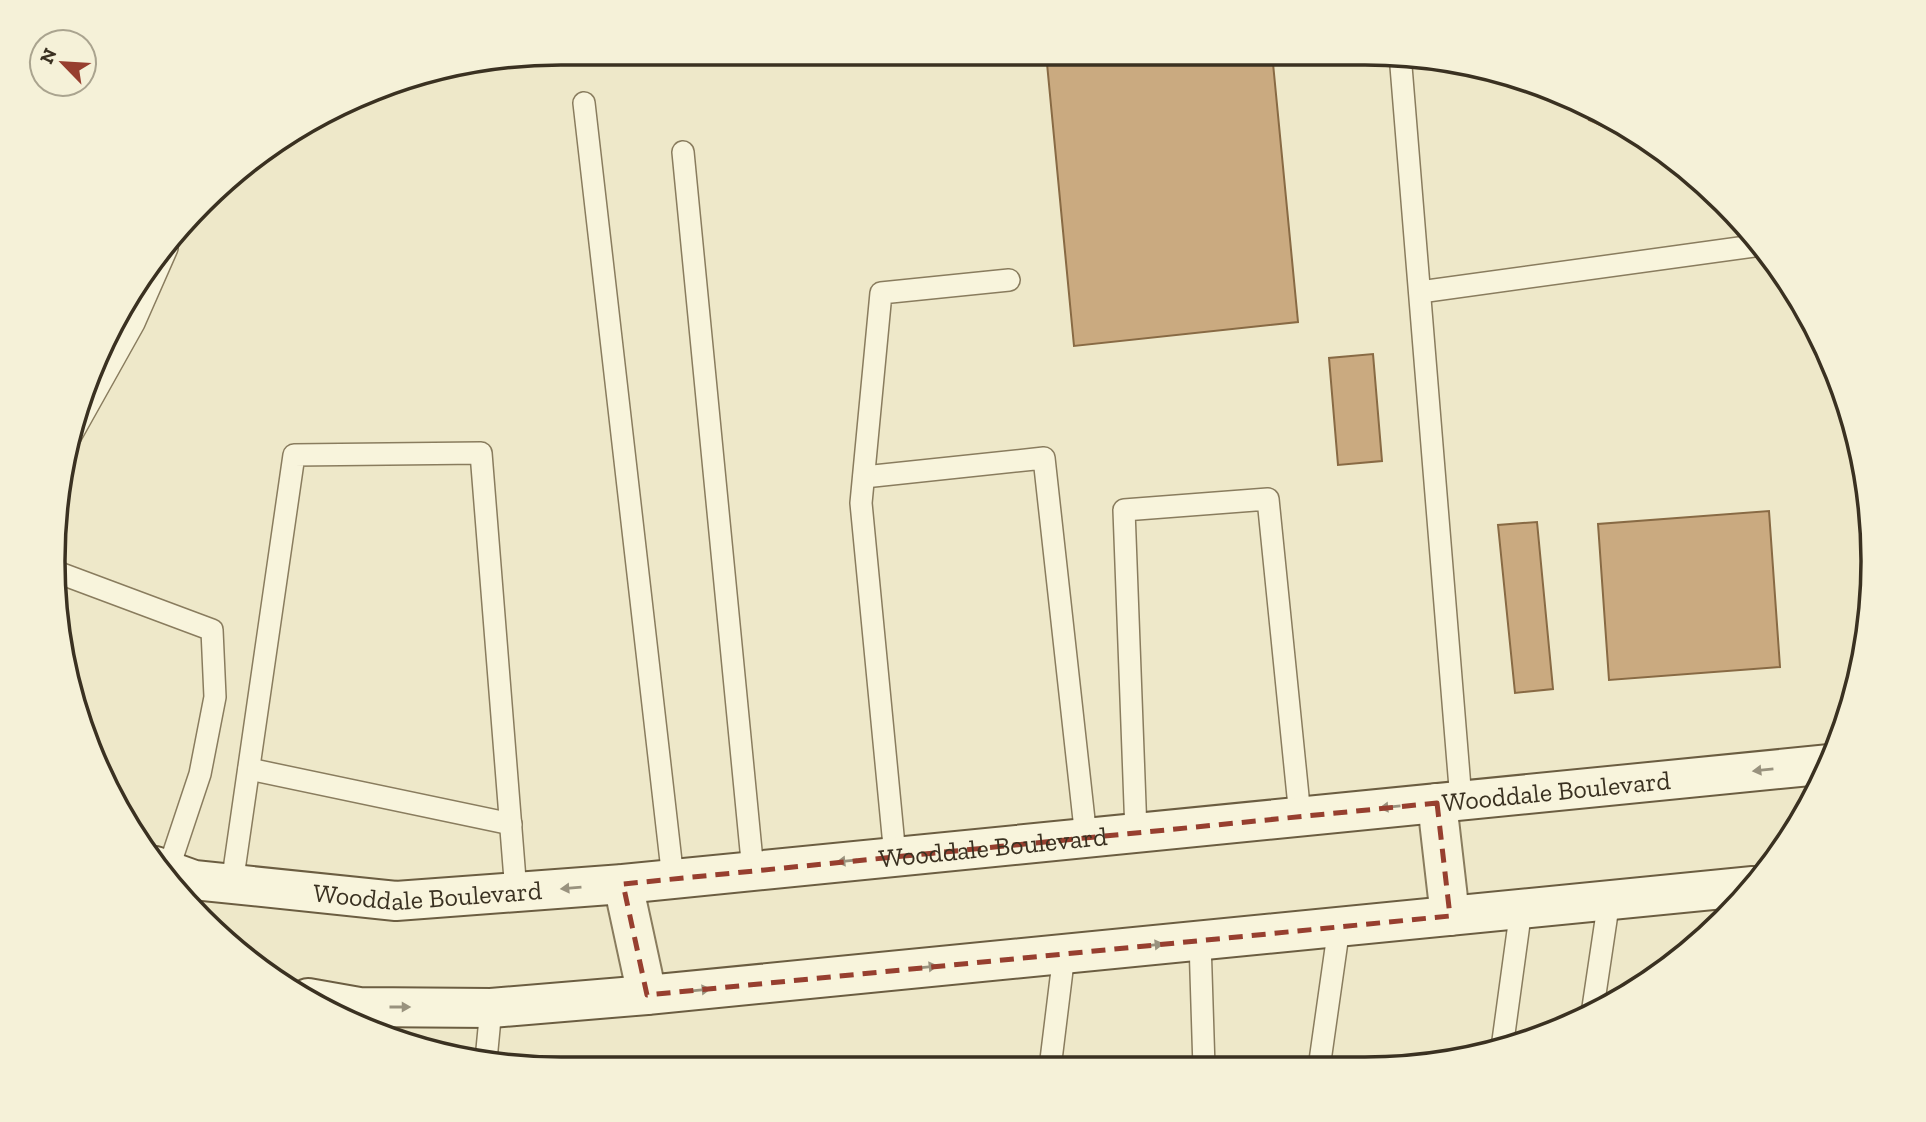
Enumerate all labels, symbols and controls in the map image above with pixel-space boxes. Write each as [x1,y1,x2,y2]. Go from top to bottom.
north arrow [28,28,98,98]
text: N [35,45,62,67]
street label: Wooddale Boulevard [1441,764,1672,818]
one-way arrow [1751,765,1773,776]
one-way arrow [1379,802,1401,813]
street label: Wooddale Boulevard [877,820,1109,874]
one-way arrow [835,856,857,867]
street label: Wooddale Boulevard [312,874,543,917]
one-way arrow [560,883,582,894]
one-way arrow [1142,939,1164,950]
one-way arrow [916,962,938,973]
one-way arrow [690,984,712,995]
one-way arrow [389,1001,411,1013]

